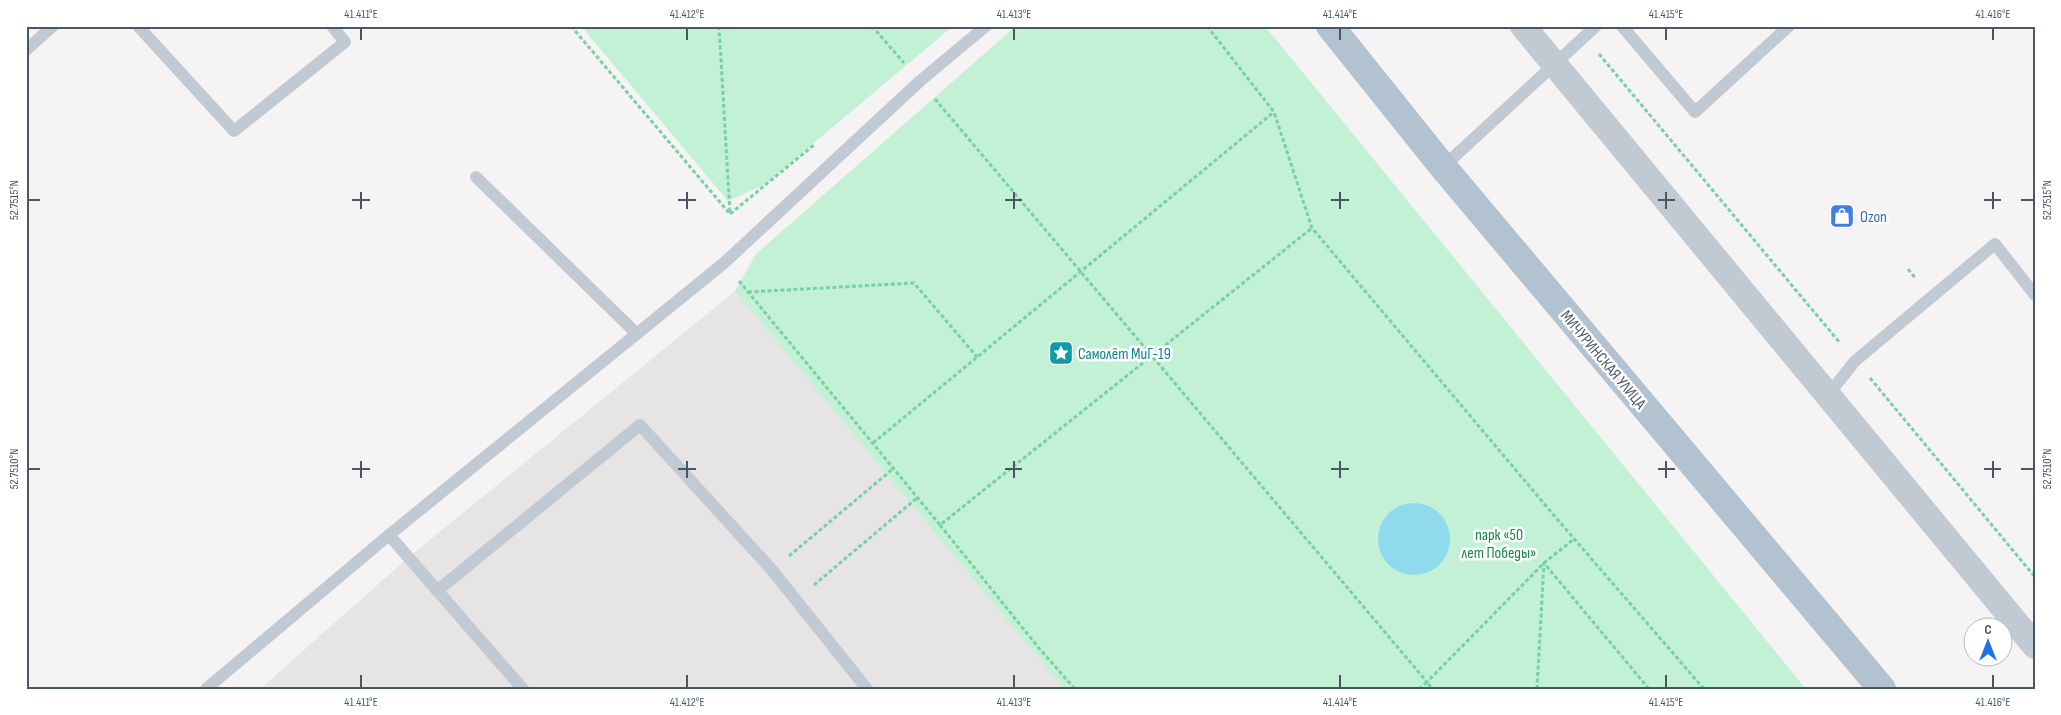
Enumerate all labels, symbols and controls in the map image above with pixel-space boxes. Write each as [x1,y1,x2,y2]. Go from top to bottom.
text: 41.411°E [344,7,378,22]
text: 41.412°E [670,7,704,22]
text: 41.413°E [997,7,1031,22]
text: 41.414°E [1323,7,1357,22]
text: 41.415°E [1649,7,1683,22]
text: 41.416°E [1976,7,2010,22]
text: 52.7515°N [7,180,22,220]
text: 52.7515°N [2040,180,2055,220]
shop icon: Ozon [1829,203,1855,229]
place label: Ozon [1860,208,1887,227]
street label: МИЧУРИНСКАЯ УЛИЦА [1556,307,1650,413]
place icon: Самолёт МиГ-19 [1048,340,1074,366]
place label: Самолёт МиГ-19 [1078,345,1171,364]
text: 52.7510°N [7,449,22,489]
text: 52.7510°N [2040,449,2055,489]
park label: парк «50 лет Победы» [1462,526,1536,563]
north arrow [1964,618,2014,668]
text: С [1984,621,1992,638]
text: 41.411°E [344,695,378,710]
text: 41.412°E [670,695,704,710]
text: 41.413°E [997,695,1031,710]
text: 41.414°E [1323,695,1357,710]
text: 41.415°E [1649,695,1683,710]
text: 41.416°E [1976,695,2010,710]

